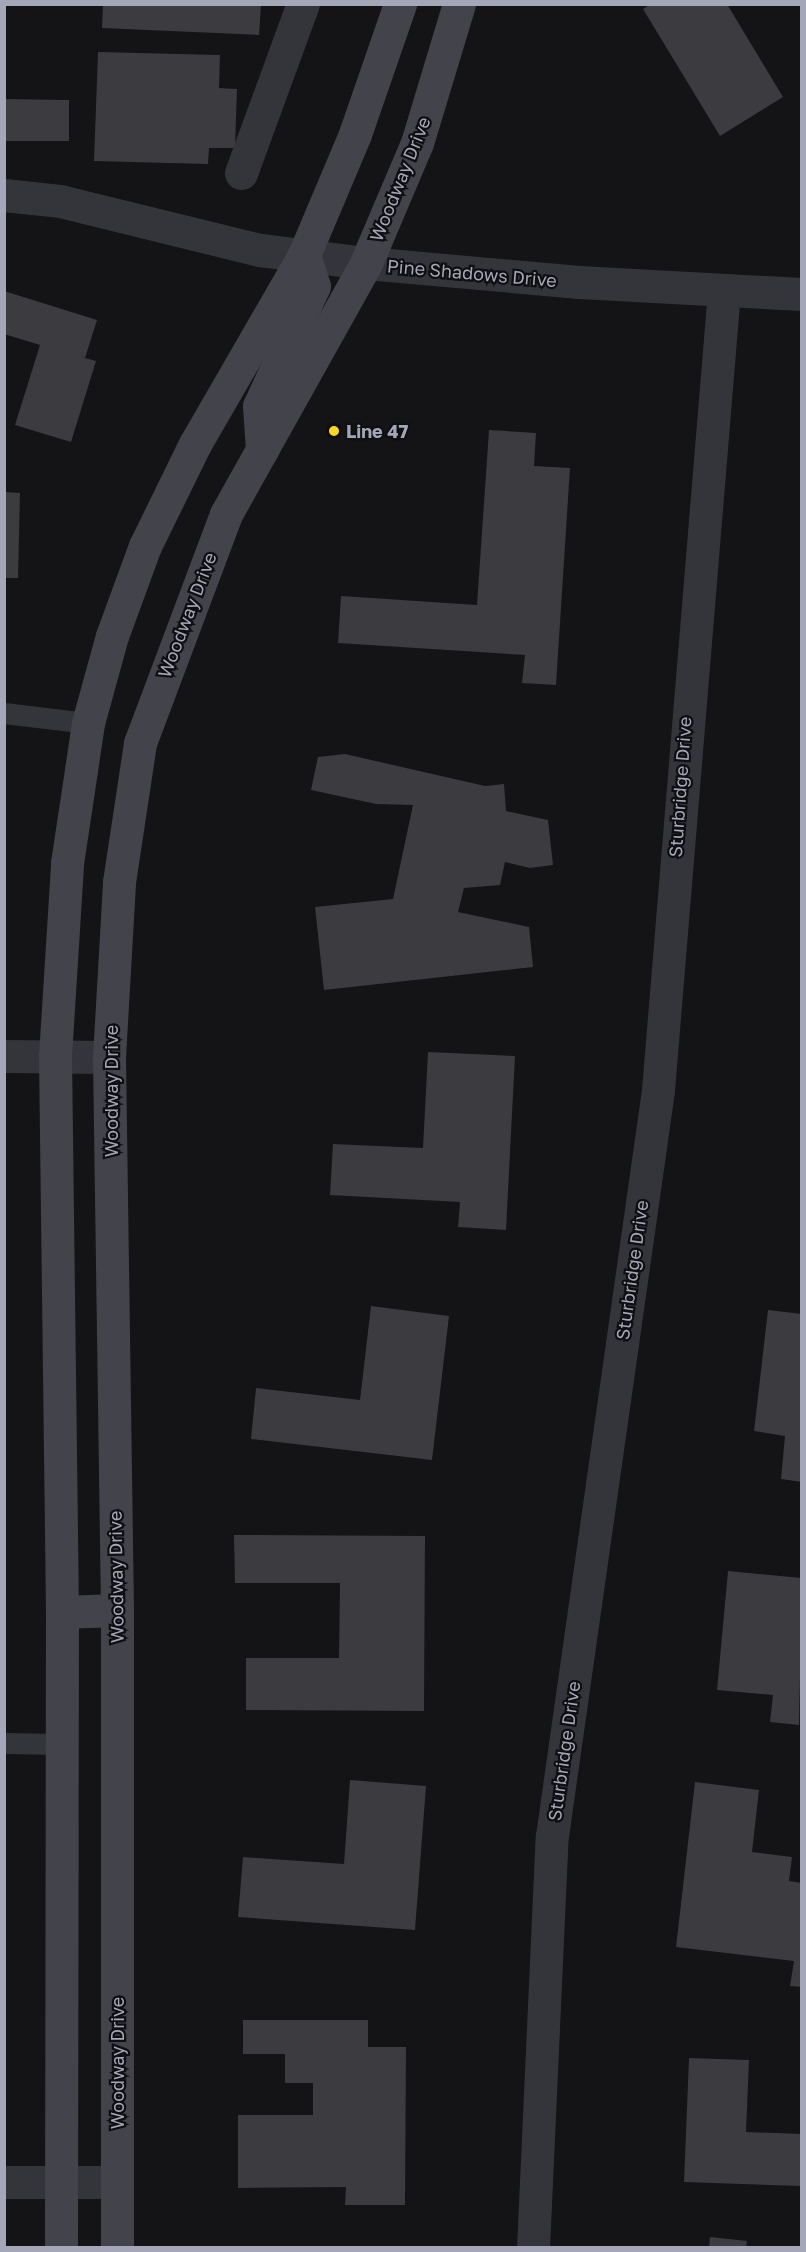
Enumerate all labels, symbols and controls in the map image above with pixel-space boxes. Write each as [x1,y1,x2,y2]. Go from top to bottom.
street label: Woodway Drive [365,114,435,244]
street label: Pine Shadows Drive [386,255,558,291]
place label: Line 47 [346,420,408,442]
marker: Line 47 [327,424,341,438]
street label: Woodway Drive [153,549,221,681]
street label: Sturbridge Drive [664,716,696,858]
street label: Woodway Drive [100,1025,122,1157]
street label: Sturbridge Drive [612,1199,652,1341]
street label: Woodway Drive [104,1511,128,1643]
street label: Sturbridge Drive [544,1680,584,1822]
street label: Woodway Drive [106,1997,128,2129]

